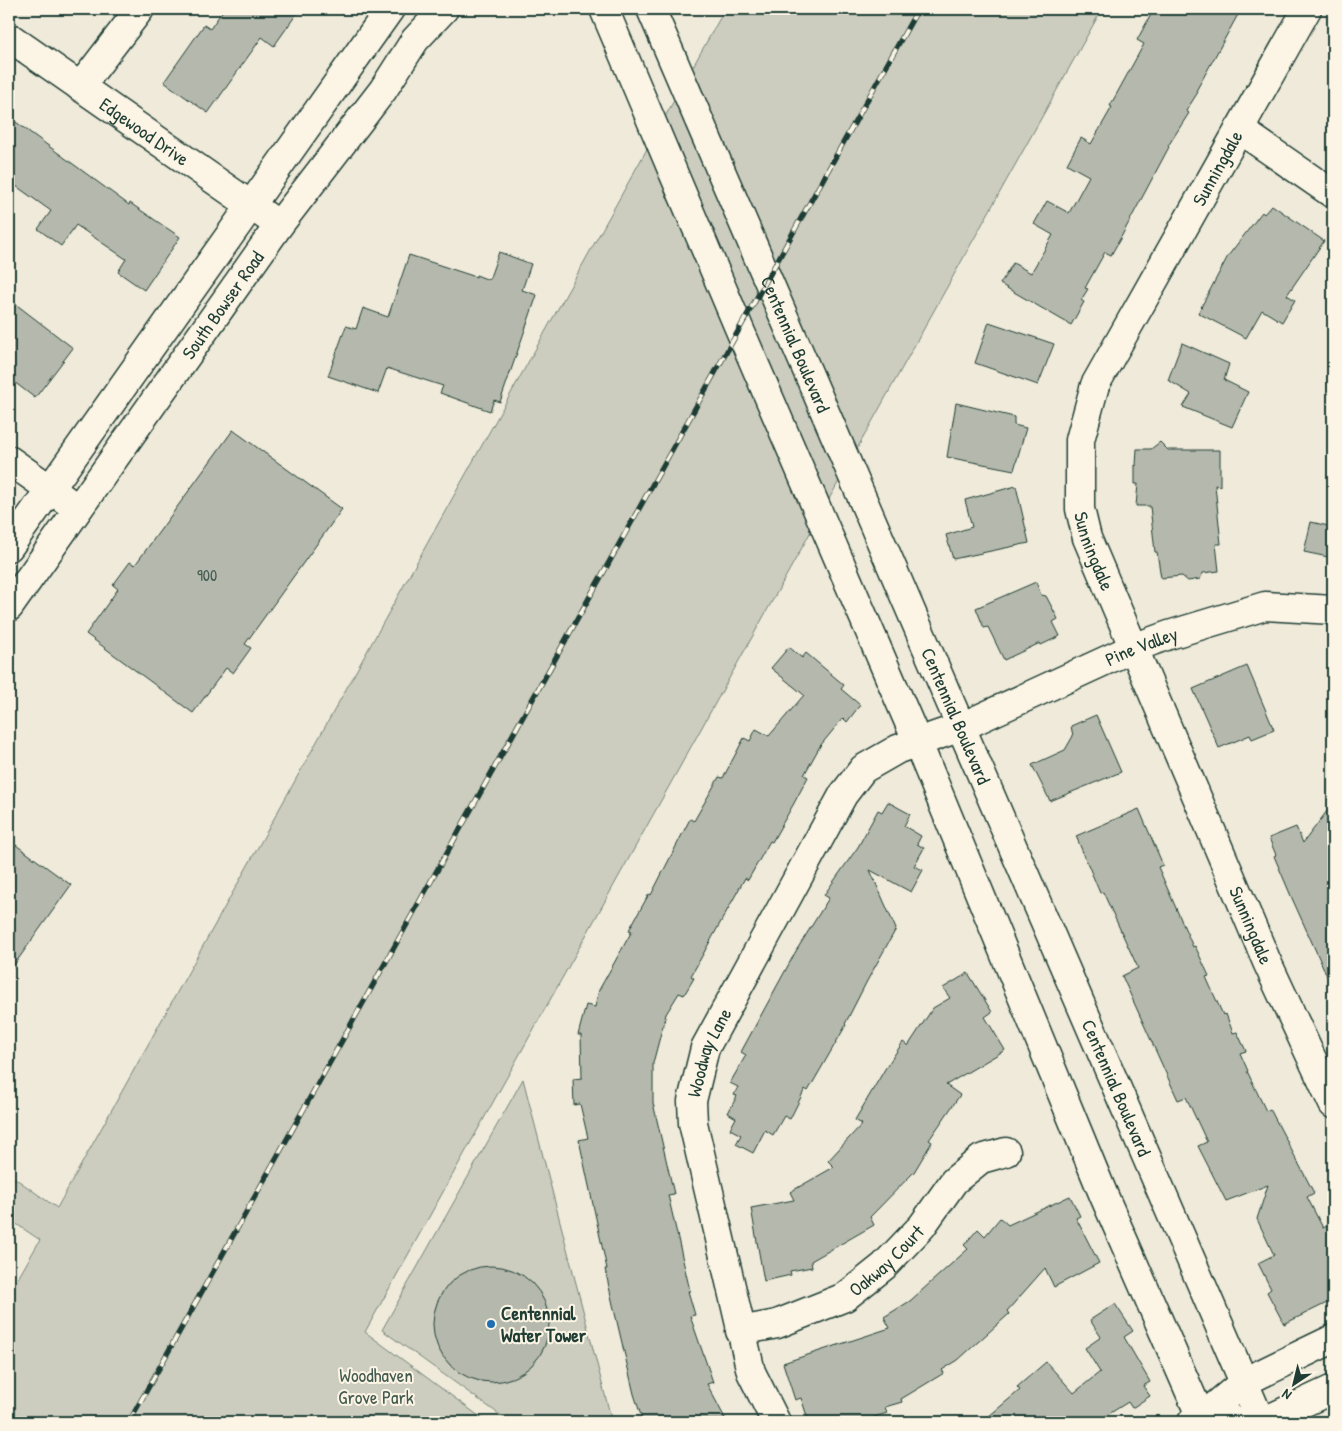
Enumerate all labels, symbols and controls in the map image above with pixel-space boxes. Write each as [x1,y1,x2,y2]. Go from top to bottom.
street label: Edgewood Drive [94,91,195,172]
street label: Sunningdale [1186,125,1249,210]
street label: South Bowser Road [175,245,270,364]
street label: Centennial Boulevard [755,272,837,417]
street label: Sunningdale [1068,509,1121,595]
house number: 900 [197,564,217,586]
street label: Pine Valley [1101,620,1181,672]
street label: Centennial Boulevard [915,644,997,789]
street label: Sunningdale [1223,882,1280,968]
street label: Woodway Lane [680,1003,738,1100]
street label: Centennial Boulevard [1076,1015,1158,1161]
street label: Oakway Court [843,1219,930,1302]
place label: Centennial Water Tower [501,1300,587,1348]
marker: Centennial Water Tower [485,1318,497,1330]
north arrow [1270,1358,1320,1408]
park label: Woodhaven Grove Park [338,1362,414,1410]
text: N [1277,1385,1295,1405]

